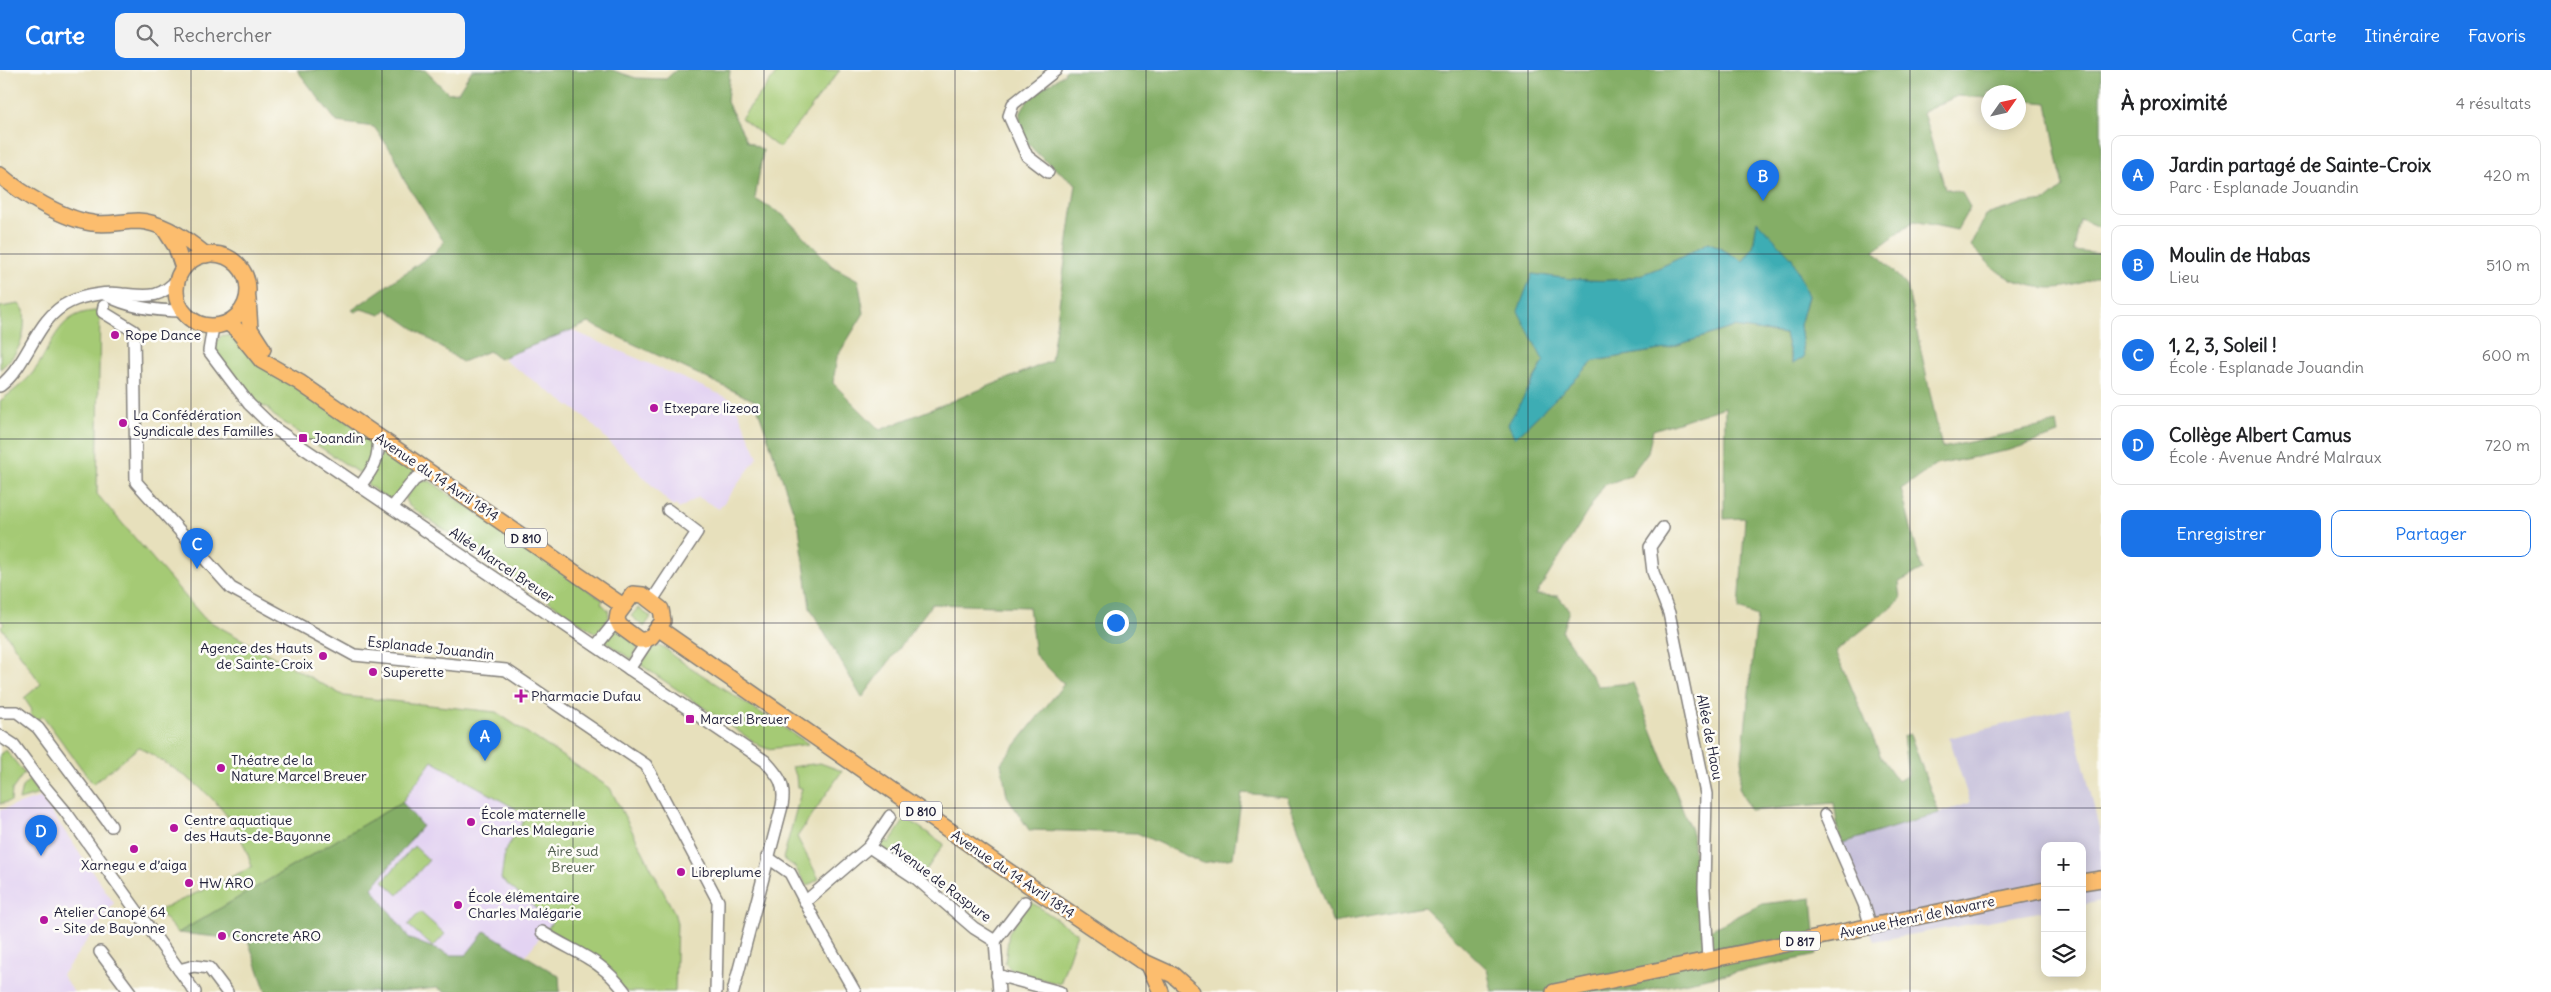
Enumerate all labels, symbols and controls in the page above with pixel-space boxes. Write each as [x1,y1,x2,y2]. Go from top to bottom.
search box [115,13,465,58]
text: Carte [25,20,85,50]
icon: search [133,21,161,49]
text: Rechercher [173,23,272,47]
text: Carte [2291,24,2336,47]
text: Itinéraire [2364,24,2440,47]
text: Favoris [2468,24,2526,47]
north arrow [1981,85,2026,130]
text: À proximité [2121,89,2228,116]
text: 4 résultats [2456,93,2531,113]
text: Jardin partagé de Sainte-Croix [2169,153,2431,177]
pin: B [1747,160,1779,201]
text: A [2133,165,2143,185]
text: 420 m [2484,165,2530,185]
text: Parc · Esplanade Jouandin [2169,177,2359,197]
text: Moulin de Habas [2169,243,2310,267]
text: B [2133,255,2143,275]
text: 510 m [2486,255,2530,275]
text: Lieu [2169,267,2199,287]
place label: Rope Dance [125,326,201,344]
marker: Rope Dance [109,329,121,341]
text: 1, 2, 3, Soleil ! [2169,333,2277,357]
text: C [2133,345,2143,365]
text: 600 m [2482,345,2530,365]
text: École · Esplanade Jouandin [2169,357,2364,377]
place label: Etxepare lizeoa [664,399,759,417]
marker: Etxepare lizeoa [648,402,660,414]
place label: La Confédération Syndicale des Familles [133,406,274,440]
marker: La Confédération Syndicale des Familles [117,417,129,429]
text: Collège Albert Camus [2169,423,2351,447]
place label: Joandin [313,429,364,447]
street label: Avenue du 14 Avril 1814 [372,429,502,525]
marker: Joandin [297,432,309,444]
text: D [2132,435,2144,455]
text: 720 m [2485,435,2530,455]
text: École · Avenue André Malraux [2169,447,2382,467]
button: Enregistrer [2121,510,2321,557]
button: Partager [2331,510,2531,557]
street label: Allée Marcel Breuer [446,523,558,607]
pin: C [181,528,213,569]
road number: D 810 [505,528,547,548]
your location [1103,610,1129,636]
street label: Esplanade Jouandin [367,632,495,664]
place label: Agence des Hauts de Sainte-Croix [200,639,313,673]
marker: Agence des Hauts de Sainte-Croix [317,650,329,662]
place label: Superette [383,663,444,681]
marker: Superette [367,666,379,678]
place label: Pharmacie Dufau [531,687,641,705]
marker: Pharmacie Dufau [515,690,527,702]
street label: Allée de Haou [1693,693,1727,781]
place label: Marcel Breuer [700,710,789,728]
marker: Marcel Breuer [684,713,696,725]
pin: A [469,720,501,761]
place label: Théatre de la Nature Marcel Breuer [231,751,367,785]
marker: Théatre de la Nature Marcel Breuer [215,762,227,774]
road number: D 810 [900,801,942,820]
place label: École maternelle Charles Malegarie [481,805,595,839]
place label: Centre aquatique des Hauts-de-Bayonne [184,811,331,845]
pin: D [25,815,57,856]
marker: École maternelle Charles Malegarie [465,816,477,828]
marker: Centre aquatique des Hauts-de-Bayonne [168,822,180,834]
street label: Avenue du 14 Avril 1814 [948,826,1078,922]
street label: Avenue de Raspure [887,838,995,926]
park label: Aire sud Breuer [547,842,599,876]
map controls [2041,842,2086,977]
button: + [2041,842,2086,887]
marker: Xarnegu e d’aiga [128,843,140,855]
place label: Xarnegu e d’aiga [81,856,187,874]
place label: Libreplume [691,863,761,881]
marker: Libreplume [675,866,687,878]
place label: HW ARO [199,874,254,892]
marker: HW ARO [183,877,195,889]
button: − [2041,887,2086,932]
place label: École élémentaire Charles Malégarie [468,888,582,922]
street label: Avenue Henri de Navarre [1838,892,1996,942]
marker: École élémentaire Charles Malégarie [452,899,464,911]
place label: Atelier Canopé 64 - Site de Bayonne [54,903,166,937]
marker: Atelier Canopé 64 - Site de Bayonne [38,914,50,926]
place label: Concrete ARO [232,927,321,945]
marker: Concrete ARO [216,930,228,942]
road number: D 817 [1780,931,1820,950]
button: layers [2041,932,2086,977]

